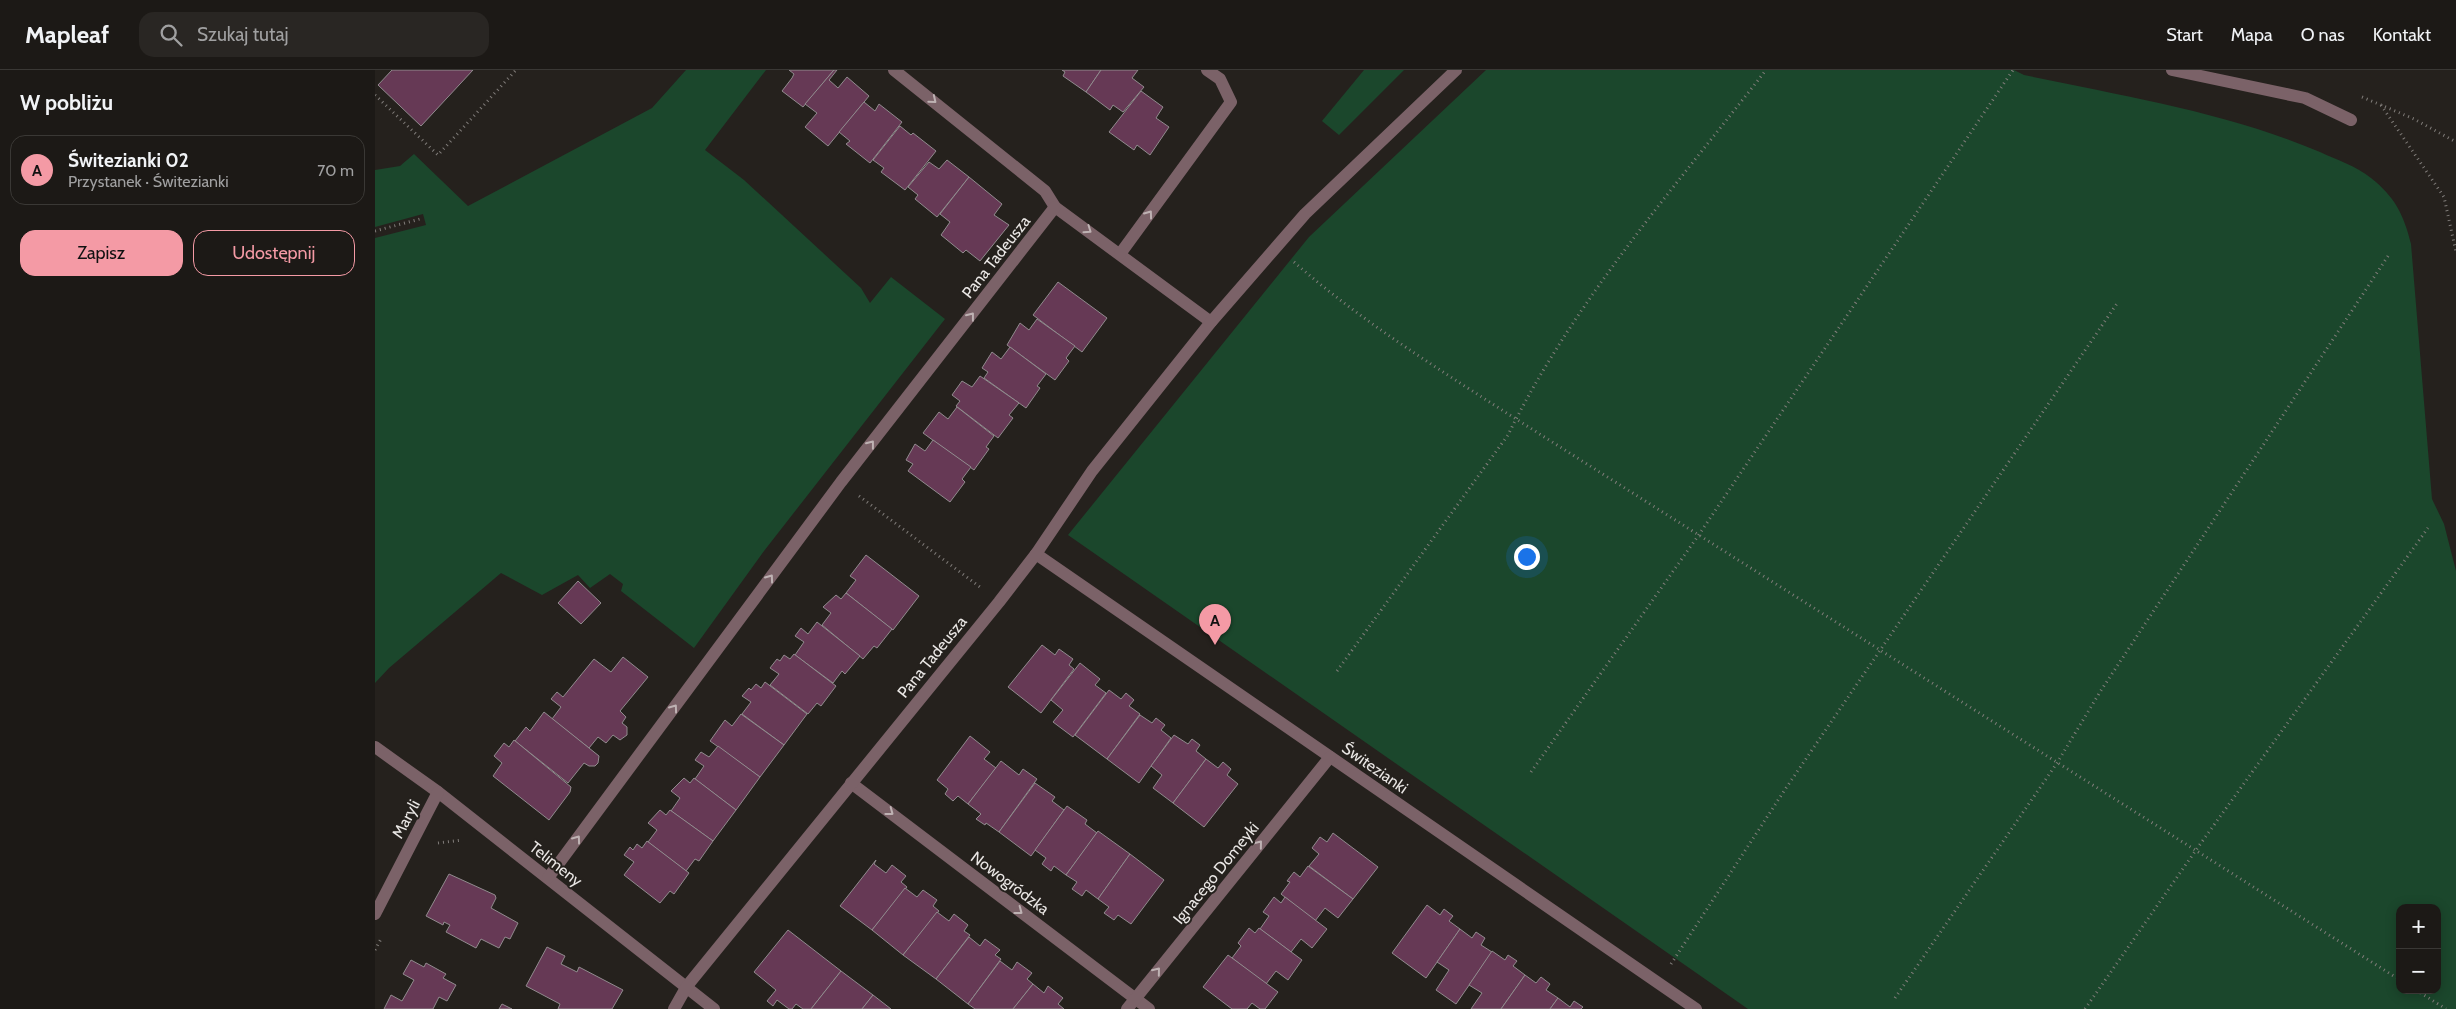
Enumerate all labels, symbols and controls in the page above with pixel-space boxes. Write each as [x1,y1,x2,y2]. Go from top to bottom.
search box [139,12,489,57]
text: Mapleaf [25,20,109,49]
icon: search [157,21,185,49]
text: Szukaj tutaj [197,23,289,46]
text: Start [2166,24,2203,46]
text: Mapa [2231,24,2273,46]
text: O nas [2301,24,2345,46]
text: Kontakt [2373,24,2431,46]
text: W pobliżu [20,90,113,115]
one-way arrow [927,95,936,104]
text: Świtezianki 02 [68,149,189,172]
text: A [32,161,42,180]
text: 70 m [317,161,354,180]
text: Przystanek · Świtezianki [68,172,229,191]
one-way arrow [1143,210,1152,220]
street label: Pana Tadeusza [958,212,1034,302]
one-way arrow [1082,224,1091,233]
button: Zapisz [20,230,183,276]
button: Udostępnij [193,230,355,276]
one-way arrow [965,312,974,321]
one-way arrow [865,440,874,450]
your location [1514,544,1540,570]
one-way arrow [765,575,773,584]
pin: A [1199,604,1231,645]
street label: Pana Tadeusza [893,612,971,702]
one-way arrow [668,704,677,714]
street label: Świtezianki [1338,738,1412,798]
street label: Maryli [388,796,424,842]
one-way arrow [884,807,893,815]
street label: Ignacego Domeyki [1169,818,1263,928]
one-way arrow [571,835,580,845]
street label: Telimeny [526,838,586,890]
one-way arrow [1254,841,1263,850]
street label: Nowogródzka [967,847,1053,919]
map controls [2396,904,2441,994]
button: + [2396,904,2441,949]
one-way arrow [1013,905,1022,913]
button: − [2396,949,2441,994]
one-way arrow [1152,968,1160,977]

